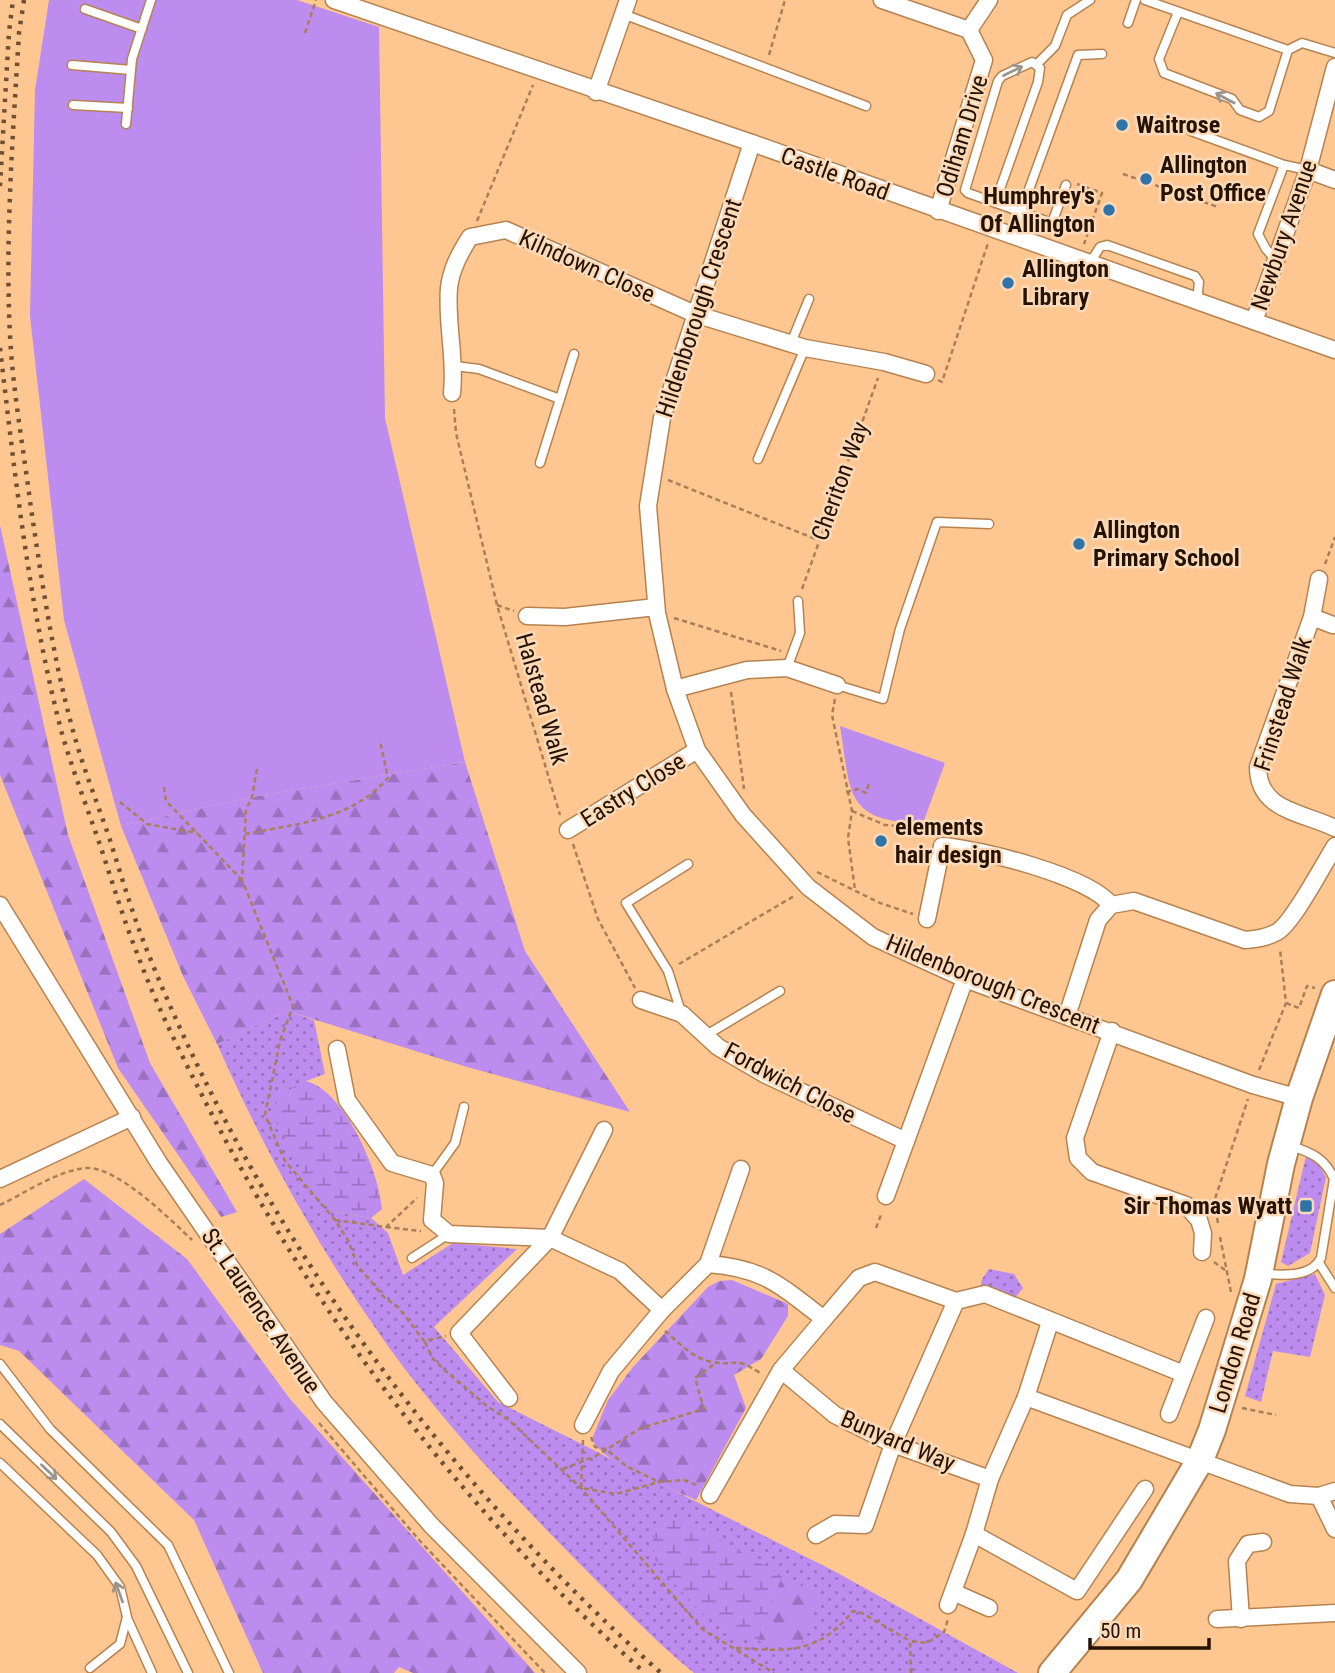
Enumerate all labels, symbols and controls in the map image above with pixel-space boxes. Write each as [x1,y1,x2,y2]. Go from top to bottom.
one-way arrow [1002,63,1023,77]
street label: Odiham Drive [930,71,994,201]
one-way arrow [1215,91,1235,105]
place label: Waitrose [1136,111,1220,139]
marker: Waitrose [1114,117,1130,133]
street label: Castle Road [777,141,893,207]
place label: Allington Post Office [1160,151,1266,207]
street label: Newbury Avenue [1245,156,1323,314]
marker: Allington Post Office [1138,171,1154,187]
place label: Humphrey's Of Allington [980,182,1095,238]
street label: Hildenborough Crescent [650,195,748,421]
marker: Humphrey's Of Allington [1101,202,1117,218]
street label: Kilndown Close [515,224,659,308]
place label: Allington Library [1022,255,1109,311]
marker: Allington Library [1000,275,1016,291]
street label: Cheriton Way [806,418,874,544]
place label: Allington Primary School [1093,516,1240,572]
marker: Allington Primary School [1071,536,1087,552]
street label: Halstead Walk [510,630,574,768]
street label: Frinstead Walk [1248,633,1318,775]
street label: Eastry Close [576,747,690,833]
place label: elements hair design [895,813,1002,869]
marker: elements hair design [873,833,889,849]
street label: Hildenborough Crescent [882,928,1104,1040]
street label: Fordwich Close [719,1037,861,1129]
place label: Sir Thomas Wyatt [1123,1192,1292,1220]
marker: Sir Thomas Wyatt [1298,1198,1314,1214]
street label: St. Laurence Avenue [195,1223,327,1399]
street label: London Road [1203,1289,1267,1417]
street label: Bunyard Way [837,1404,959,1478]
one-way arrow [40,1463,57,1480]
one-way arrow [112,1582,125,1603]
scale bar [1090,1606,1209,1650]
text: 50 m [1100,1619,1141,1643]

